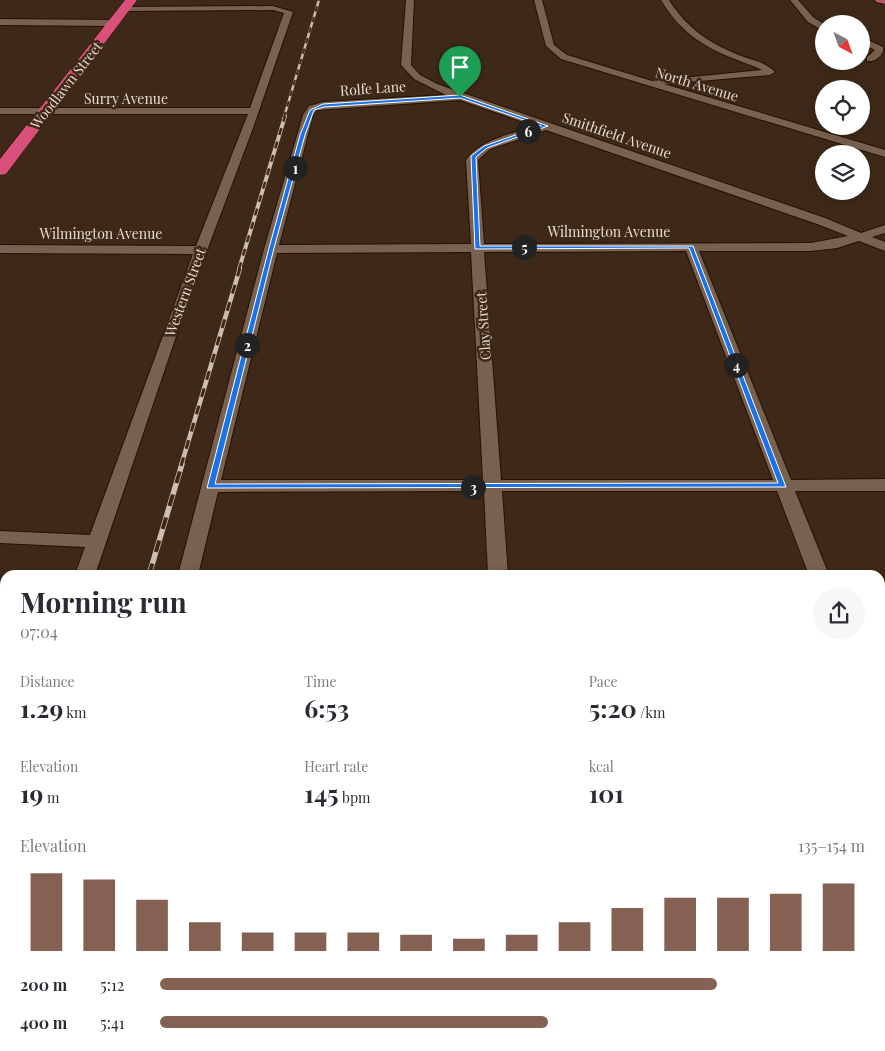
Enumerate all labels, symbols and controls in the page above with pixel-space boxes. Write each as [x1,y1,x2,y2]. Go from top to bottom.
north arrow [815,15,870,70]
map controls [815,15,870,200]
street label: Woodlawn Street [25,36,107,134]
pin [439,46,481,97]
icon: arrive [446,53,474,81]
street label: North Avenue [653,62,741,106]
street label: Rolfe Lane [339,76,407,100]
button: locate [815,80,870,135]
street label: Surry Avenue [84,89,168,108]
street label: Smithfield Avenue [560,107,674,163]
pin: 6 [516,118,540,144]
text: 6 [525,122,532,141]
button: layers [815,145,870,200]
pin: 1 [282,156,308,180]
text: 1 [293,159,298,178]
street label: Wilmington Avenue [547,222,670,241]
street label: Wilmington Avenue [39,224,162,243]
pin: 5 [512,234,536,260]
text: 5 [521,238,528,257]
street label: Western Street [160,244,210,340]
street label: Clay Street [471,290,495,361]
pin: 2 [234,332,260,358]
text: 2 [244,336,251,355]
pin: 4 [724,352,748,378]
text: 4 [733,356,740,375]
pin: 3 [460,474,486,500]
text: 3 [470,478,477,497]
text: Morning run [20,583,187,620]
button: share [813,587,865,639]
text: 07:04 [20,621,58,642]
text: Distance [20,672,75,691]
text: Time [304,672,337,691]
text: Pace [589,672,618,691]
text: 1.29 [20,691,63,724]
text: 6:53 [304,691,349,724]
text: 5:20 [589,691,637,724]
text: km [63,703,86,722]
text: /km [637,703,665,722]
text: Elevation [20,757,78,776]
text: Heart rate [304,757,368,776]
text: kcal [589,757,614,776]
text: 19 [20,776,43,809]
text: 145 [304,776,339,809]
text: 101 [589,776,624,809]
text: m [43,788,59,807]
text: bpm [339,788,371,807]
text: Elevation [20,835,87,856]
text: 135–154 m [798,835,865,856]
text: 200 m [20,974,67,995]
text: 5:12 [100,974,124,995]
text: 400 m [20,1012,67,1033]
text: 5:41 [100,1012,125,1033]

